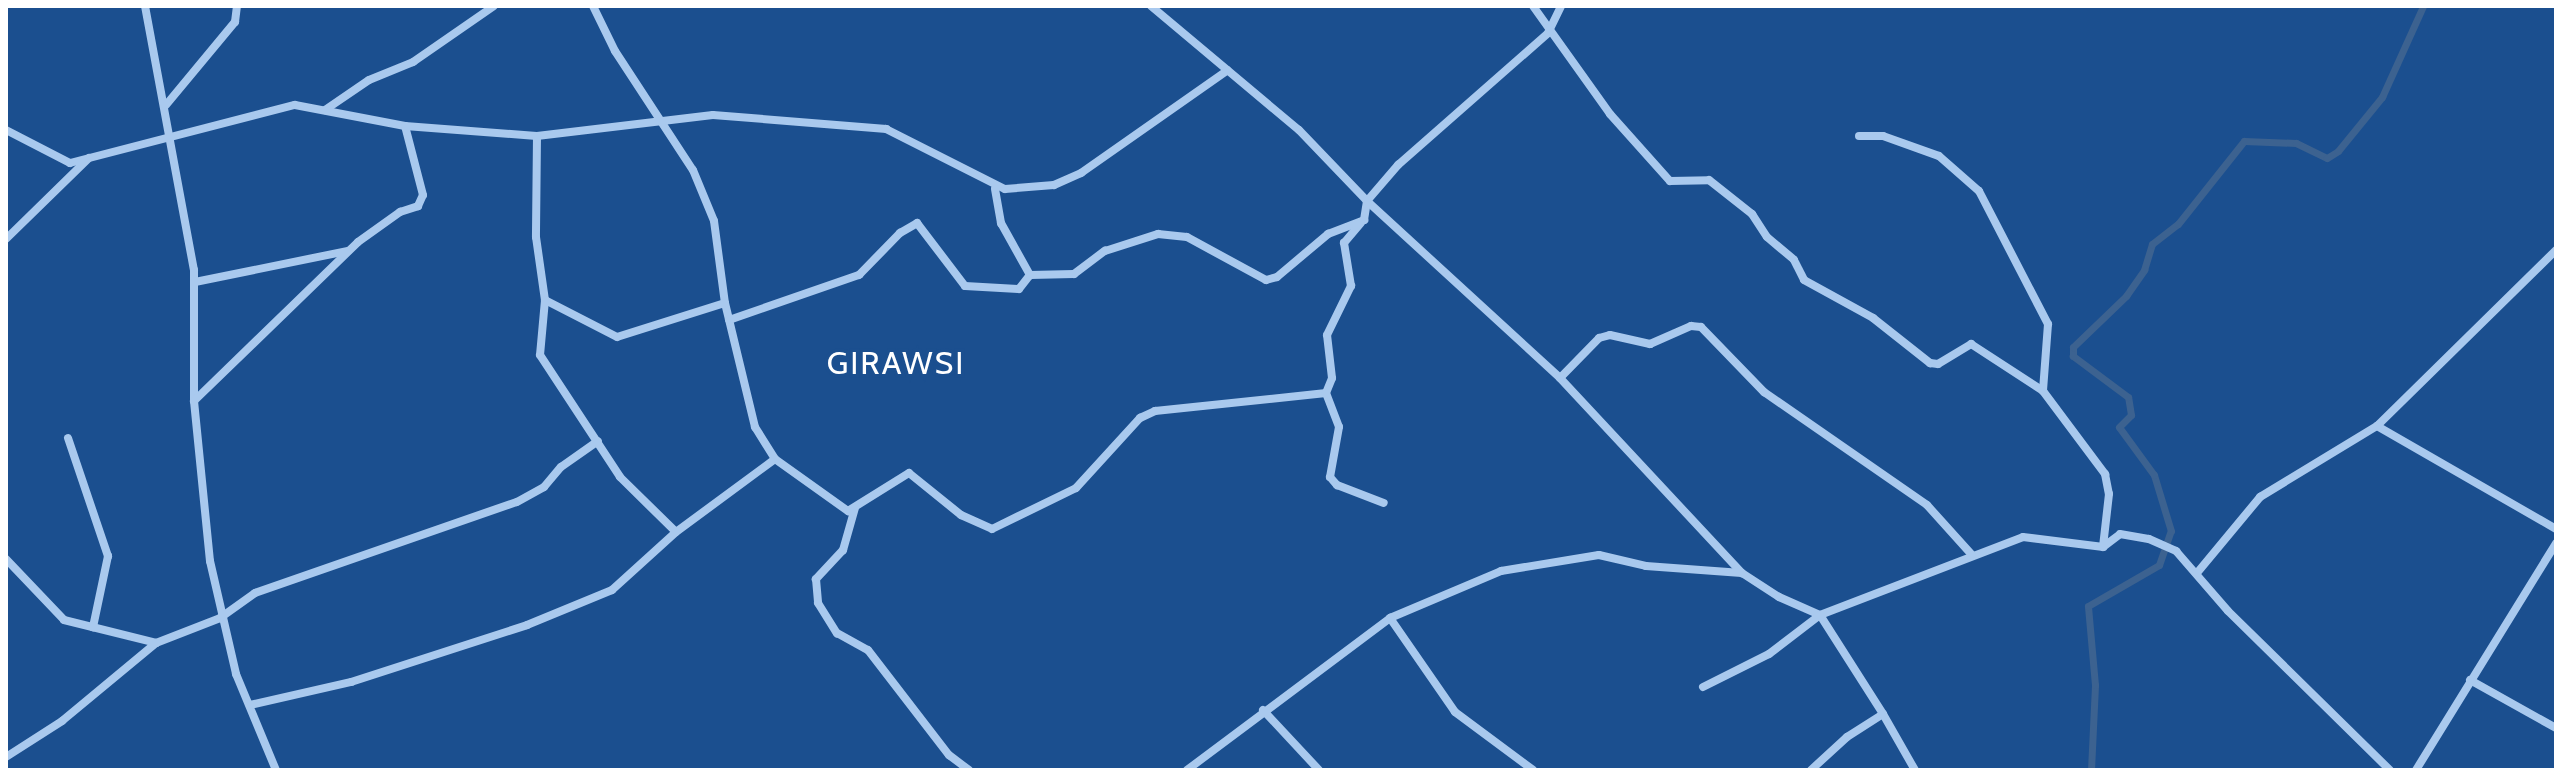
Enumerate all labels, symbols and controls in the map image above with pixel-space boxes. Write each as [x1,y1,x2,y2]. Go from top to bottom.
district label: GIRAWSI [827,344,965,382]

